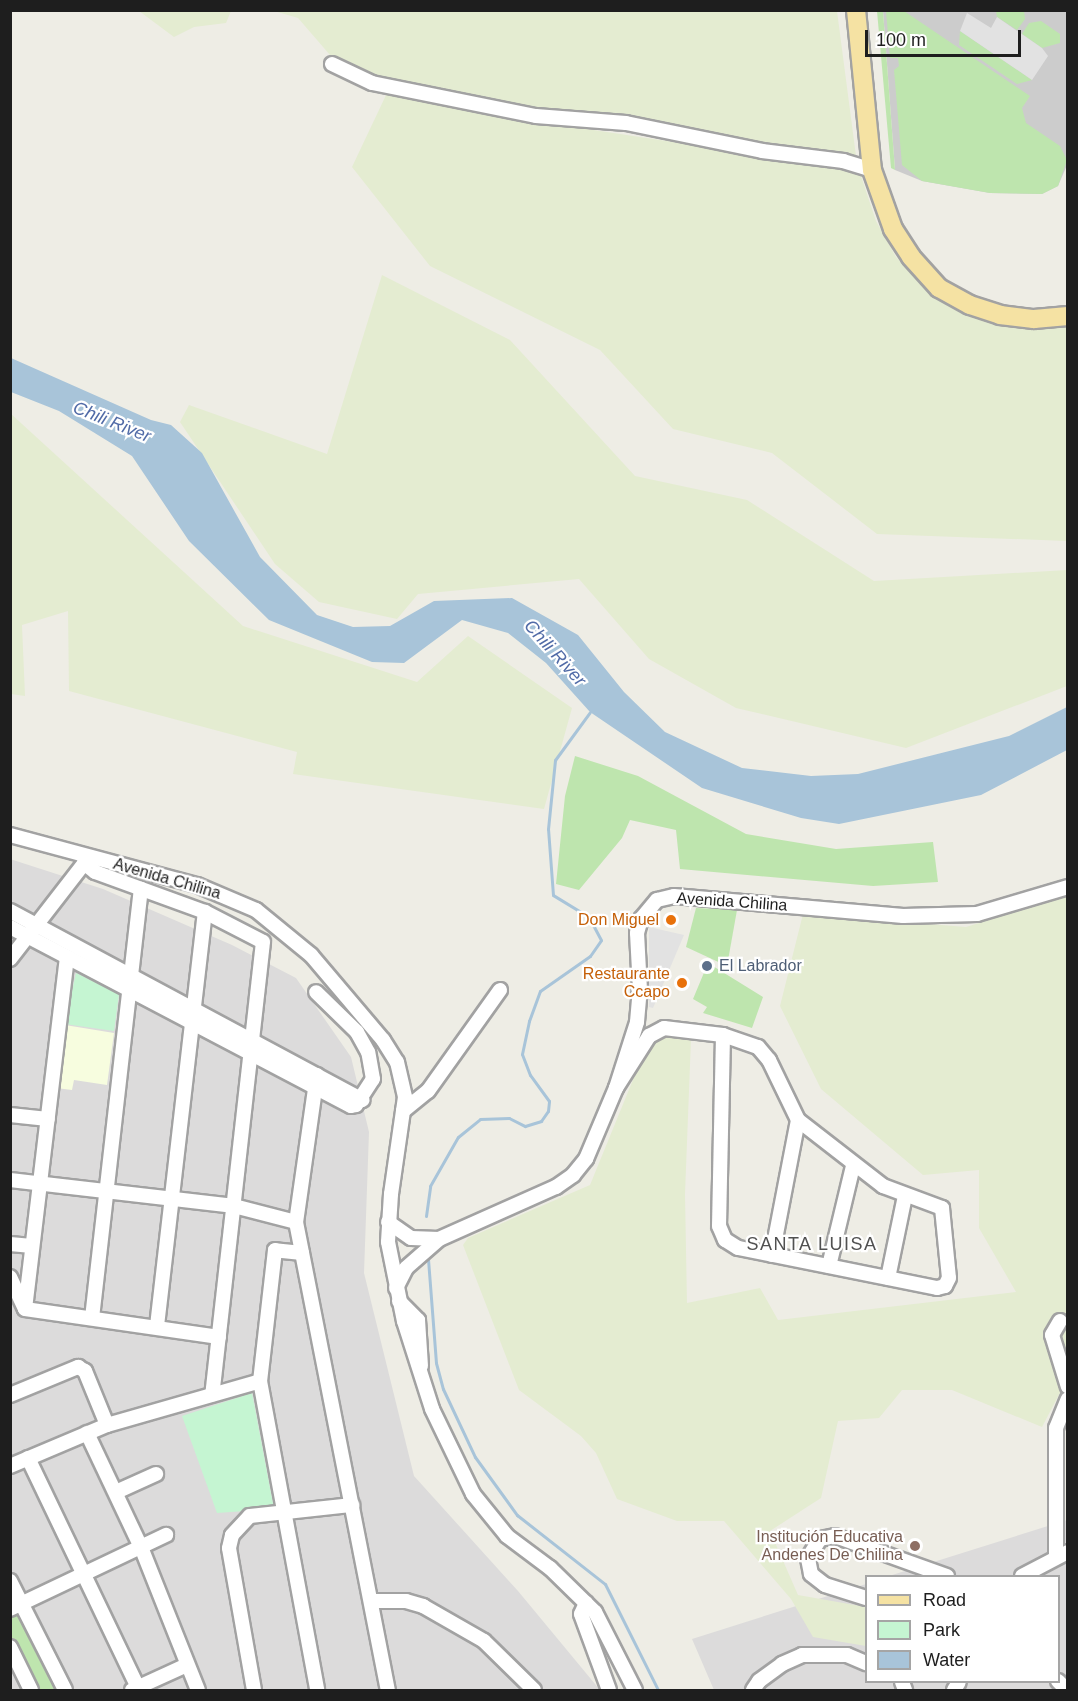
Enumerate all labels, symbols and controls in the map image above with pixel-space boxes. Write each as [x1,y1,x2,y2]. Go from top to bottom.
scale bar [868,18,1024,56]
text: 100 m [876,30,926,50]
water label: Chili River [70,397,154,447]
water label: Chili River [520,615,590,691]
street label: Avenida Chilina [111,854,223,904]
street label: Avenida Chilina [676,889,788,915]
place label: Don Miguel [578,910,659,930]
marker: Don Miguel [664,913,678,927]
place label: El Labrador [719,956,802,976]
marker: El Labrador [700,959,714,973]
place label: Restaurante Ccapo [583,964,670,1002]
marker: Restaurante Ccapo [675,976,689,990]
district label: SANTA LUISA [746,1233,878,1255]
place label: Institución Educativa Andenes De Chilina [756,1527,903,1565]
marker: Institución Educativa Andenes De Chilina [908,1539,922,1553]
legend [865,1575,1060,1683]
text: Road [923,1590,966,1610]
text: Park [923,1620,960,1640]
text: Water [923,1650,970,1670]

